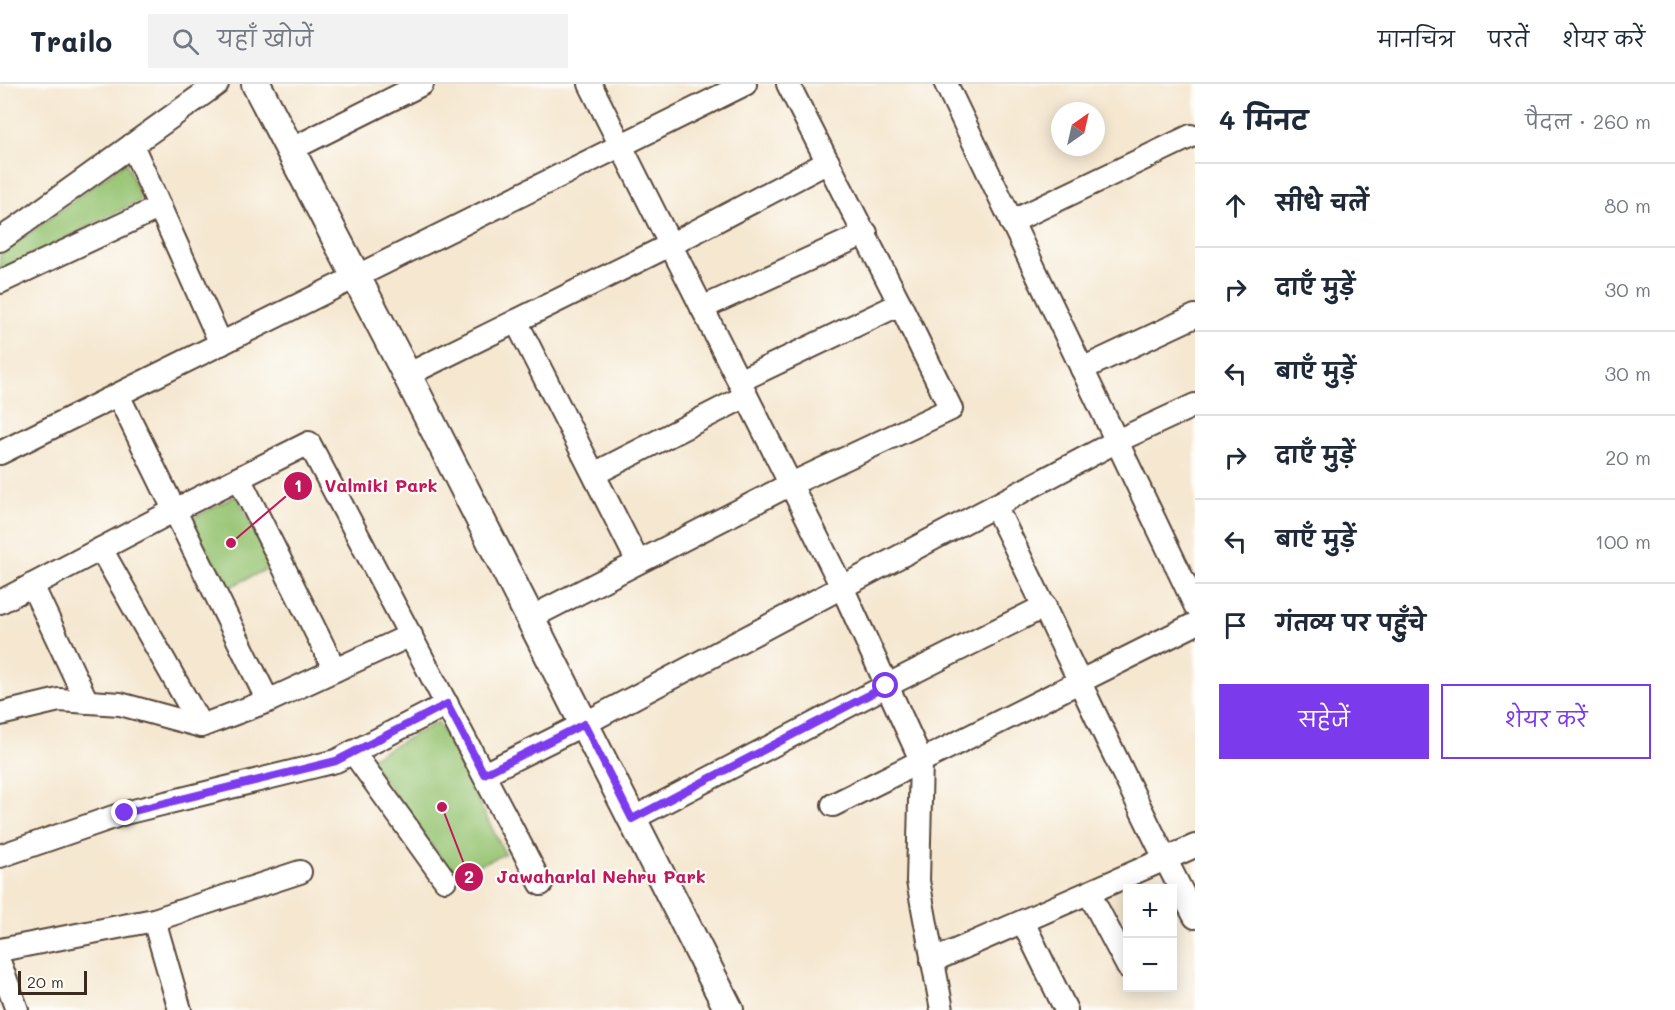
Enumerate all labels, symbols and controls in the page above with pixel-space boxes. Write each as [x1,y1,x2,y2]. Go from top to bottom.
search box [148,14,568,68]
text: Trailo [30,23,112,59]
text: यहाँ खोजें [217,24,313,53]
icon: search [169,25,202,58]
text: मानचित्र [1378,25,1455,52]
text: परतें [1488,25,1529,52]
text: शेयर करें [1562,25,1645,52]
north arrow [1051,102,1105,156]
text: 4 मिनट [1219,103,1308,137]
text: पैदल · 260 m [1525,108,1651,134]
text: सीधे चलें [1276,188,1368,217]
icon: ahead [1219,189,1252,222]
text: 80 m [1604,192,1651,218]
text: दाएँ मुड़ें [1276,272,1355,301]
icon: right [1219,273,1252,306]
text: 30 m [1605,276,1651,302]
text: बाएँ मुड़ें [1276,356,1356,385]
icon: left [1219,357,1252,390]
text: 30 m [1605,360,1651,386]
text: दाएँ मुड़ें [1276,440,1355,469]
icon: right [1219,441,1252,474]
text: 20 m [1605,444,1651,470]
callout: Valmiki Park [283,468,450,504]
text: 1 [294,473,302,497]
text: Valmiki Park [325,473,437,497]
text: बाएँ मुड़ें [1276,524,1356,553]
icon: left [1219,525,1252,558]
text: 100 m [1595,528,1651,554]
text: गंतव्य पर पहुँचे [1276,608,1426,637]
icon: arrive [1219,609,1252,642]
route start [872,672,898,698]
button: सहेजें [1219,684,1429,759]
button: शेयर करें [1441,684,1651,759]
route end [111,799,137,825]
callout: Jawaharlal Nehru Park [454,859,717,895]
text: 2 [464,864,474,888]
text: Jawaharlal Nehru Park [496,864,706,888]
map controls [1123,884,1177,992]
button: + [1123,884,1177,938]
button: − [1123,938,1177,992]
scale bar [18,968,87,996]
text: 20 m [27,971,64,992]

